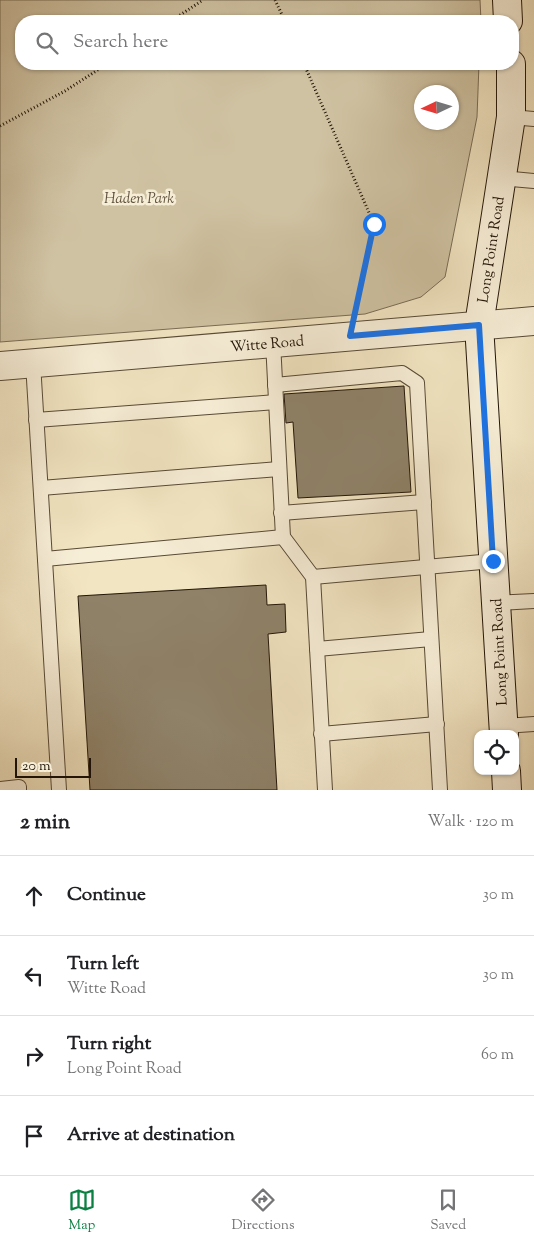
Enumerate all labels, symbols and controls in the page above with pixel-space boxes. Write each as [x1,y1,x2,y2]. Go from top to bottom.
search box [15,15,519,70]
icon: search [33,29,61,57]
text: Search here [73,29,168,56]
north arrow [414,85,459,130]
park label: Haden Park [104,189,174,210]
street label: Long Point Road [474,195,511,305]
route start [363,213,386,236]
street label: Witte Road [229,331,306,359]
route end [482,550,505,573]
street label: Long Point Road [487,597,514,706]
map controls [474,730,519,775]
button: locate [474,730,519,775]
scale bar [15,755,91,778]
text: 20 m [22,757,51,777]
text: 2 min [20,808,70,838]
text: Walk · 120 m [428,811,514,834]
icon: ahead [20,882,48,910]
text: Continue [67,882,146,909]
text: 30 m [483,884,514,907]
text: Turn left [67,951,139,978]
icon: left [20,962,48,990]
text: 30 m [483,964,514,987]
text: Witte Road [67,978,146,1001]
text: Turn right [67,1031,151,1058]
icon: right [20,1042,48,1070]
text: 60 m [481,1044,514,1067]
text: Long Point Road [67,1058,182,1081]
icon: arrive [20,1122,48,1150]
text: Arrive at destination [67,1122,235,1149]
tab: Map [68,1186,96,1236]
tab: Directions [231,1186,295,1236]
tab: Saved [430,1186,466,1236]

